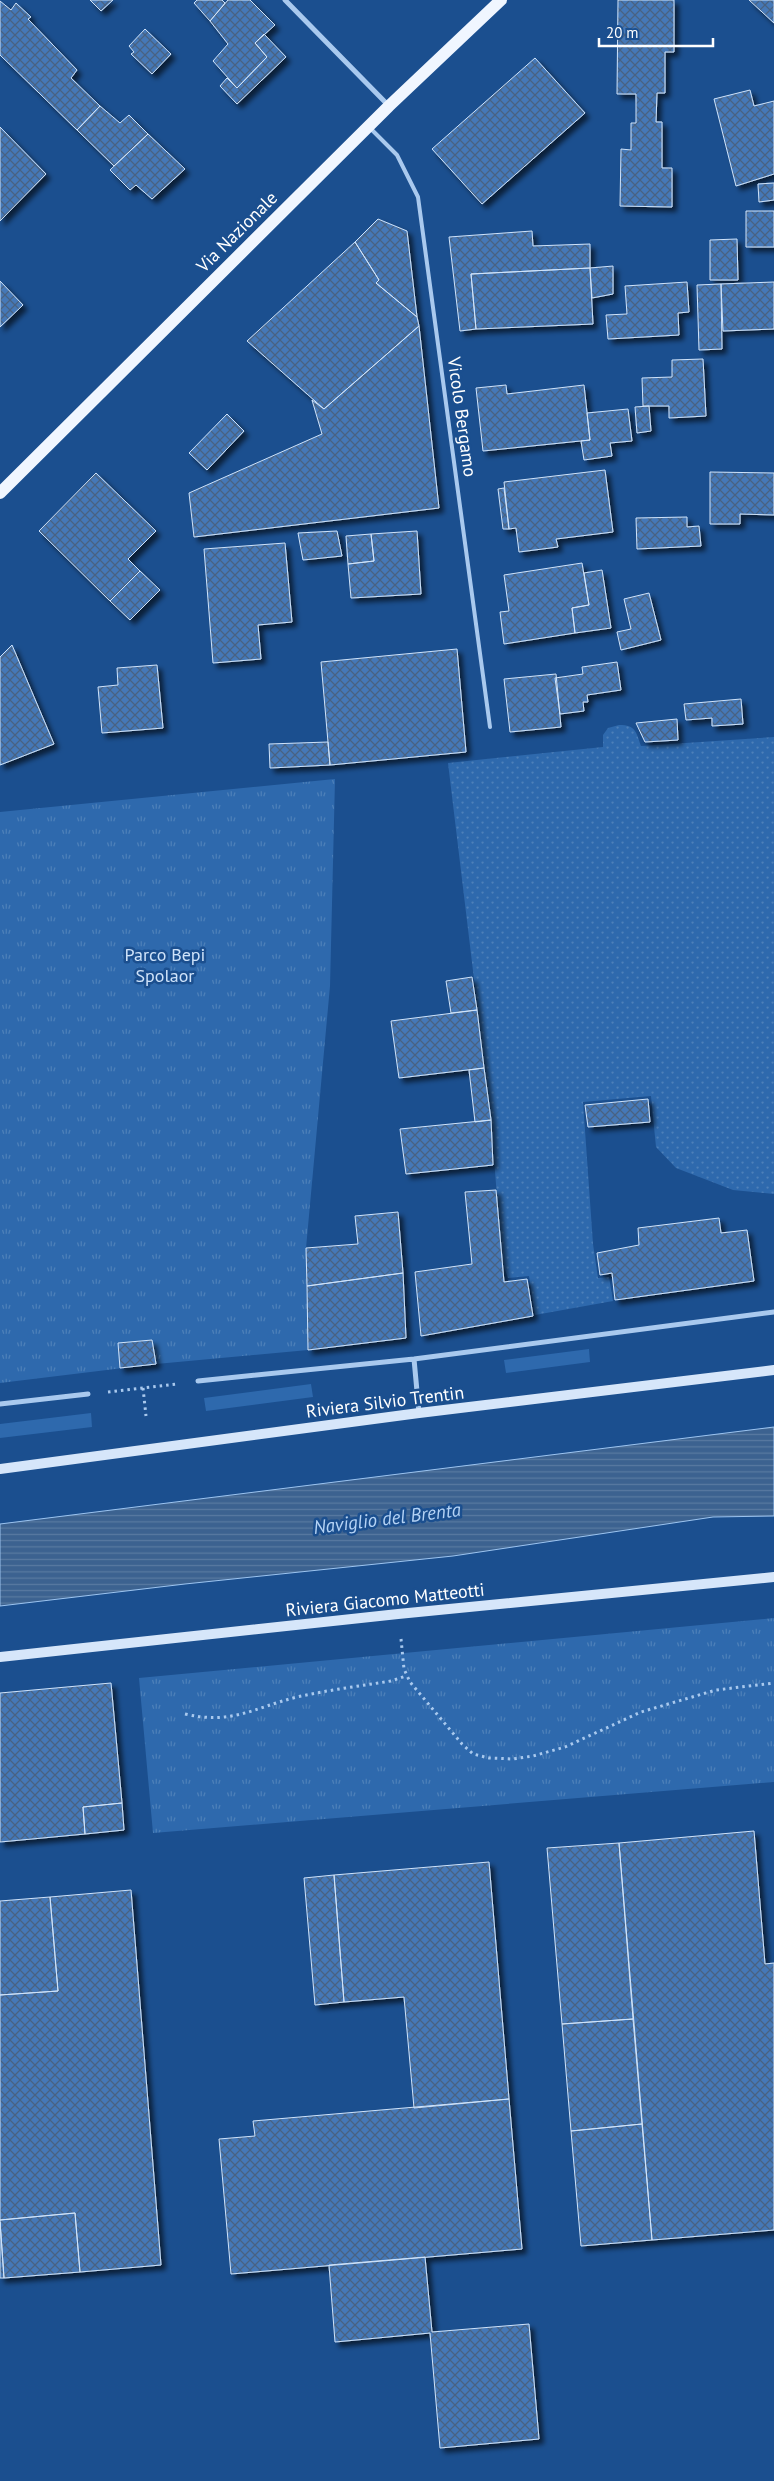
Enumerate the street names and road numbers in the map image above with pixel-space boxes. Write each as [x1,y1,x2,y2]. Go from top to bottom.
street label: Via Nazionale [191,186,282,278]
street label: Vicolo Bergamo [443,355,482,478]
street label: Riviera Silvio Trentin [305,1380,465,1423]
street label: Riviera Giacomo Matteotti [284,1578,486,1621]

